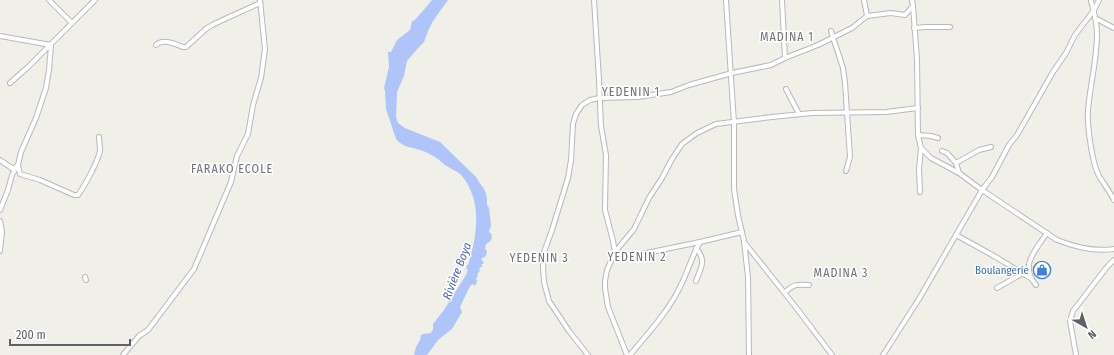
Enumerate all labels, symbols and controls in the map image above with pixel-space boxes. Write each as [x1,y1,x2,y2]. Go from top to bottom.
district label: MADINA 1 [760,30,814,44]
district label: YEDENIN 1 [602,85,660,99]
district label: FARAKO ECOLE [191,162,273,176]
water label: Rivière Boya [440,240,474,302]
district label: YEDENIN 2 [607,250,667,264]
district label: YEDENIN 3 [509,251,569,265]
shop icon: Boulangerie [1032,260,1052,280]
place label: Boulangerie [975,264,1029,277]
district label: MADINA 3 [814,266,868,280]
north arrow [1066,307,1106,347]
scale bar [10,321,130,347]
text: N [1085,327,1099,342]
text: 200 m [16,328,46,342]

